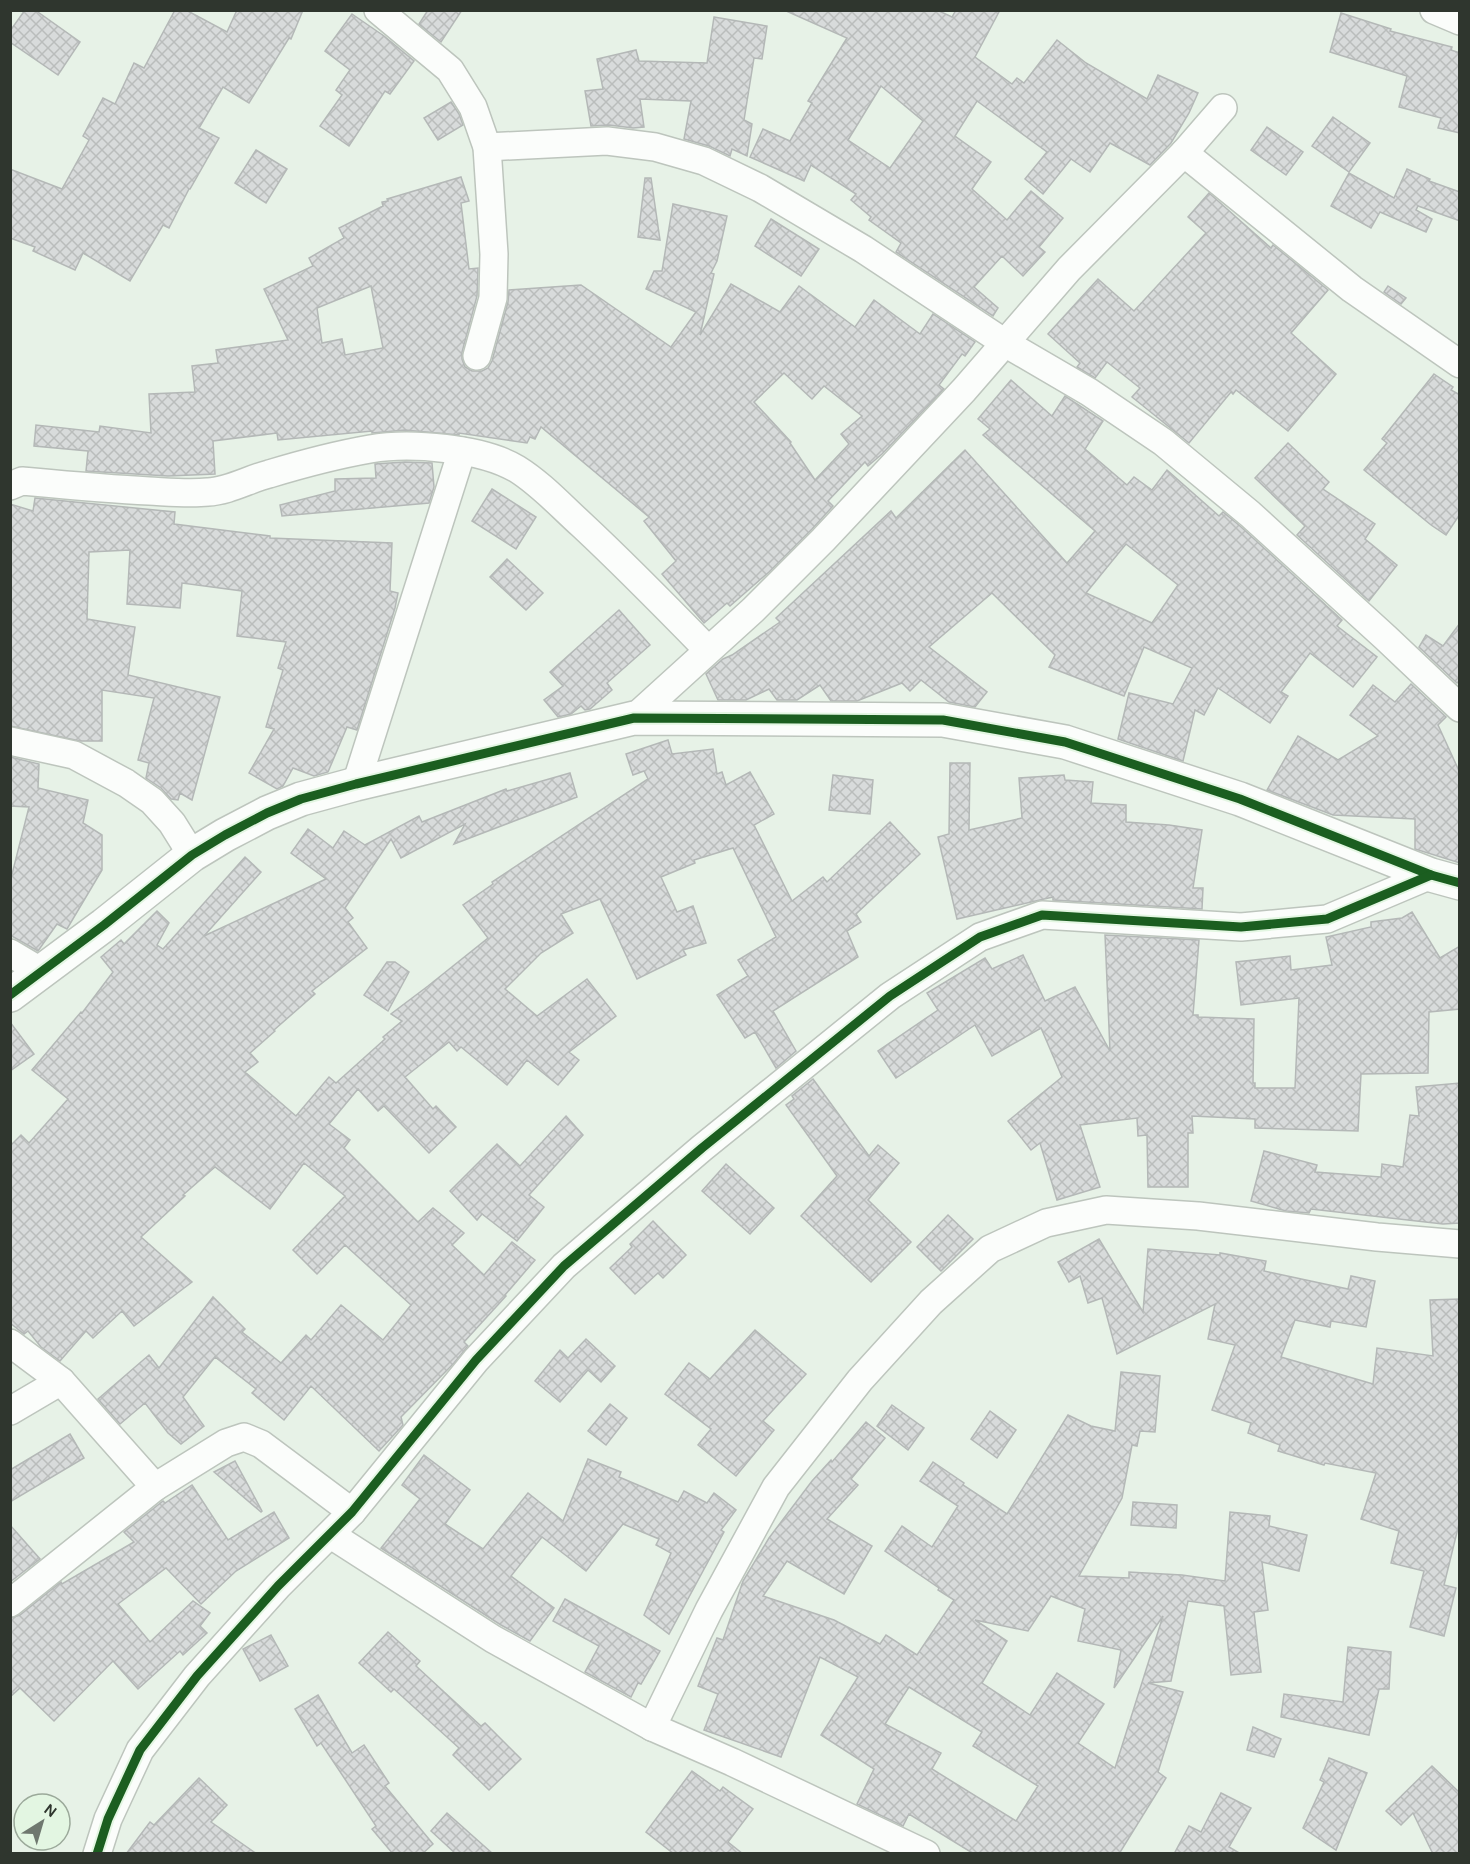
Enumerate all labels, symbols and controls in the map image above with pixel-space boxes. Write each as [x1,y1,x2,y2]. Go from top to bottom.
north arrow [12,1792,72,1852]
text: N [40,1799,61,1821]

